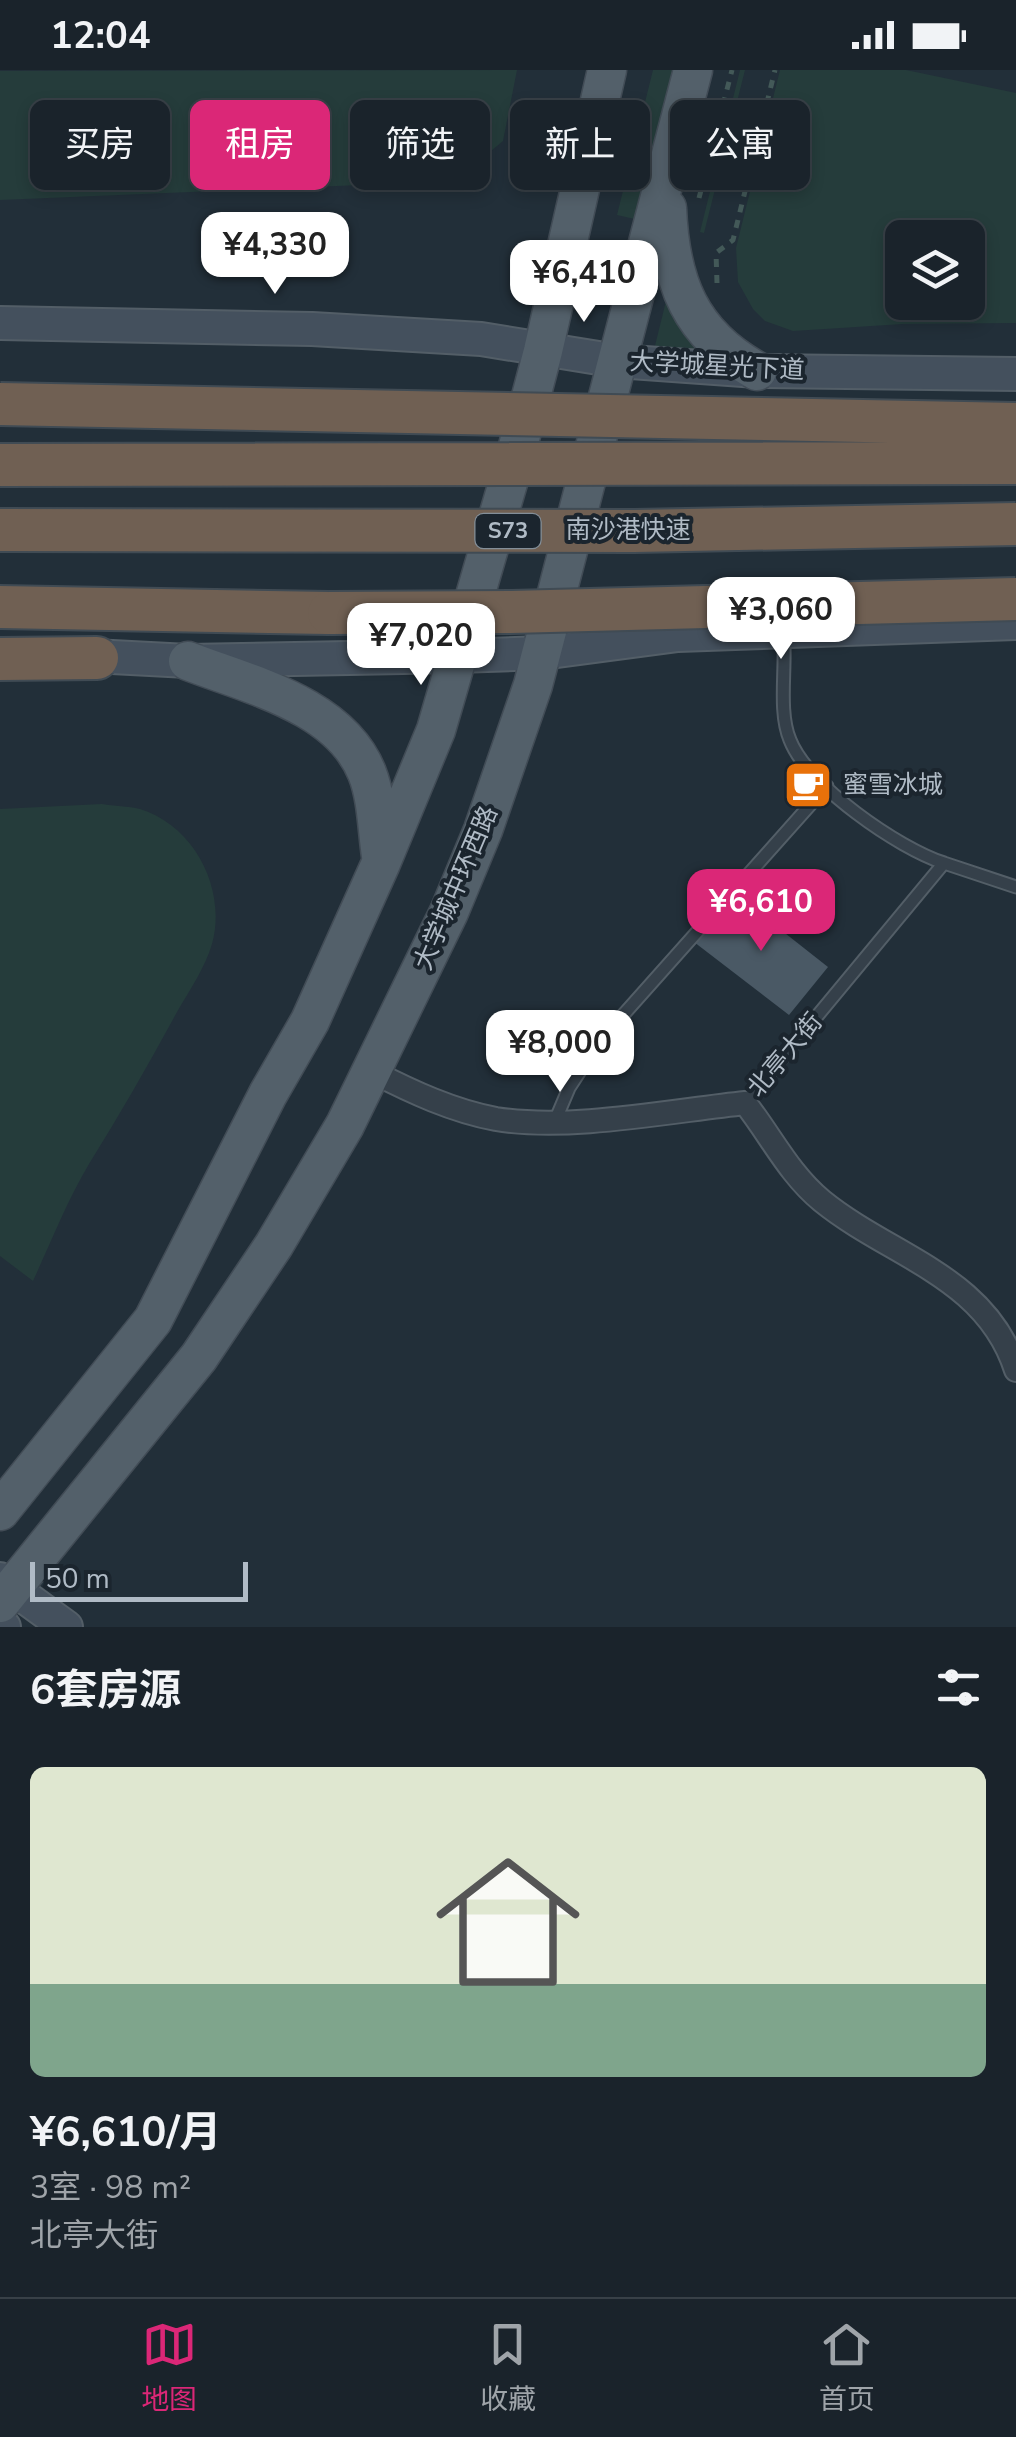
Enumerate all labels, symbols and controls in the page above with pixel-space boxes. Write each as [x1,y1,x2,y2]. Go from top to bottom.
text: 12:04 [50,10,151,61]
chip: 买房 [30,100,170,190]
chip: 租房 [190,100,330,190]
chip: 筛选 [350,100,490,190]
chip: 新上 [510,100,650,190]
chip: 公寓 [670,100,810,190]
pin: ¥4,330 [194,212,356,297]
map controls [885,220,985,320]
button: layers [885,220,985,320]
text: ¥4,330 [223,223,327,266]
pin: ¥6,410 [503,240,665,325]
text: ¥6,410 [532,251,636,294]
street label: 大学城星光下道 [629,344,805,388]
street label: 南沙港快速 [565,513,691,547]
road number: S73 [476,514,540,548]
pin: ¥3,060 [700,577,862,662]
text: ¥3,060 [729,588,833,631]
pin: ¥7,020 [340,603,502,688]
text: ¥7,020 [369,614,473,657]
cafe icon: 蜜雪冰城 [782,759,834,811]
place label: 蜜雪冰城 [843,768,943,802]
street label: 大学城中环西路 [406,801,506,975]
pin: ¥6,610 [680,869,842,954]
text: ¥6,610 [709,880,813,923]
street label: 北亭大街 [740,1006,830,1104]
pin: ¥8,000 [479,1010,641,1095]
text: ¥8,000 [508,1021,612,1064]
scale bar [30,1557,248,1602]
text: 50 m [45,1560,110,1598]
icon: filters [931,1660,986,1715]
text: 6套房源 [30,1662,181,1719]
icon: home [418,1832,598,2012]
text: ¥6,610/月 [30,2104,222,2161]
text: 3室 · 98 m² [30,2166,191,2209]
text: 北亭大街 [30,2214,158,2257]
tab: 地图 [141,2317,197,2419]
tab: 收藏 [480,2317,536,2419]
tab: 首页 [819,2317,875,2419]

